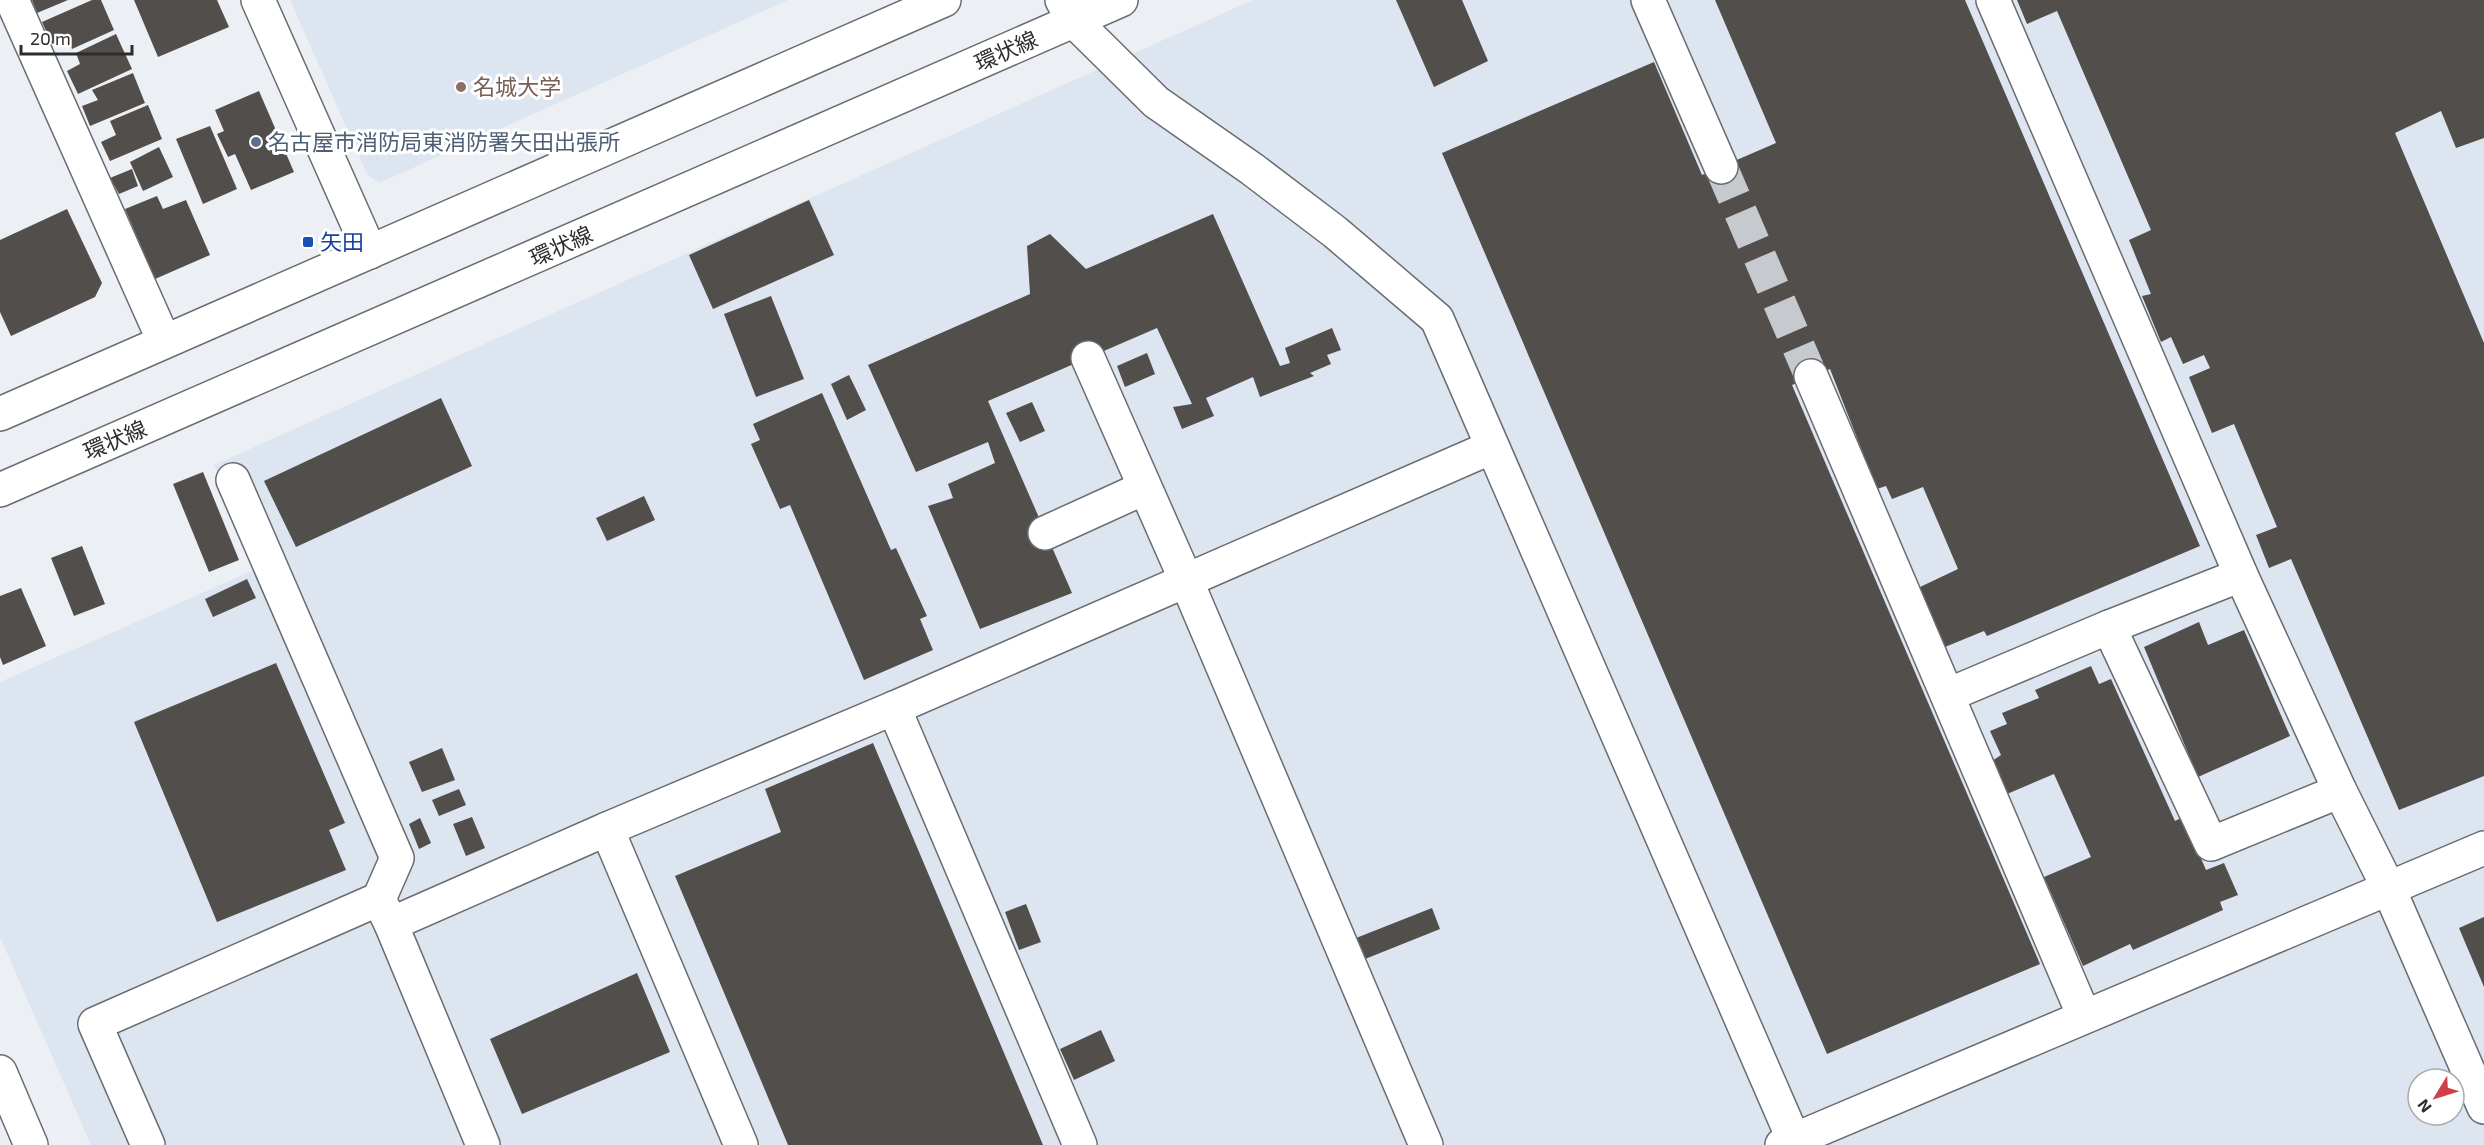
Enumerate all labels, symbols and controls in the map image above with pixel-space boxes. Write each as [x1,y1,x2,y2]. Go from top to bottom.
scale bar [21,18,132,56]
street label: 環状線 [970,25,1041,75]
text: 20 m [30,27,71,49]
place label: 名城大学 [473,73,561,99]
marker: 名城大学 [454,80,468,94]
place label: 名古屋市消防局東消防署矢田出張所 [268,128,620,154]
marker: 名古屋市消防局東消防署矢田出張所 [249,135,263,149]
street label: 環状線 [525,220,596,270]
place label: 矢田 [320,228,364,254]
marker: 矢田 [301,235,315,249]
street label: 環状線 [79,414,150,464]
north arrow [2406,1067,2466,1127]
text: N [2413,1096,2435,1117]

